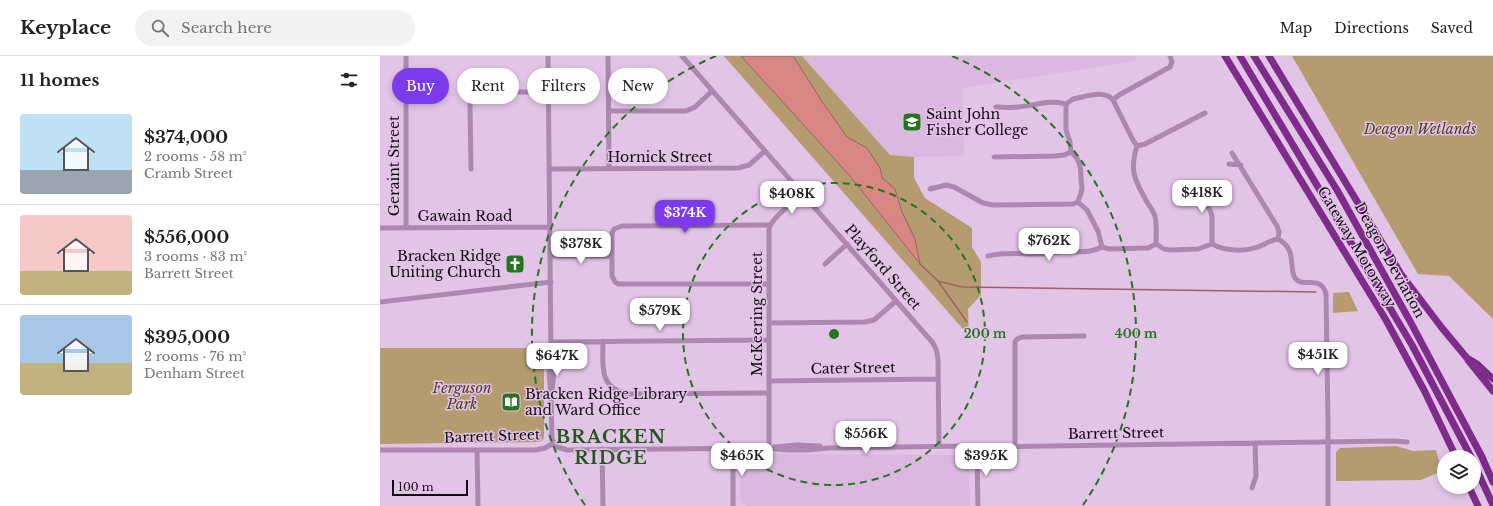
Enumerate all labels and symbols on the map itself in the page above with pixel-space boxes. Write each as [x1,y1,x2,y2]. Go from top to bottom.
place label: Saint John Fisher College [926,105,1028,139]
school or university icon: Saint John Fisher College [901,111,923,133]
street label: Geraint Street [385,115,403,216]
park label: Deagon Wetlands [1363,120,1476,138]
street label: Hornick Street [608,148,713,166]
pin: $418K [1174,180,1230,214]
pin: $408K [764,181,820,215]
street label: Gateway Motorway [1314,183,1400,311]
street label: Deagon Deviation [1351,199,1429,321]
pin: $374K [657,200,713,234]
street label: Gawain Road [418,207,513,225]
street label: Playford Street [841,221,926,314]
pin: $762K [1021,228,1077,262]
pin: $378K [553,231,609,265]
place label: Bracken Ridge Uniting Church [389,247,501,281]
street label: McKeering Street [748,251,766,376]
church icon: Bracken Ridge Uniting Church [504,253,526,275]
pin: $579K [632,298,688,332]
text: 200 m [964,326,1007,341]
text: 400 m [1115,326,1158,341]
centre of rings [827,327,841,341]
pin: $451K [1290,342,1346,376]
pin: $647K [529,343,585,377]
street label: Cater Street [810,358,896,378]
park label: Ferguson Park [431,379,492,413]
place label: Bracken Ridge Library and Ward Office [525,385,687,419]
library icon: Bracken Ridge Library and Ward Office [500,391,522,413]
pin: $556K [838,421,894,455]
street label: Barrett Street [1068,423,1165,443]
street label: Barrett Street [443,425,541,447]
district label: BRACKEN RIDGE [556,426,666,469]
pin: $465K [714,443,770,477]
pin: $395K [958,443,1014,477]
scale bar [392,478,468,497]

